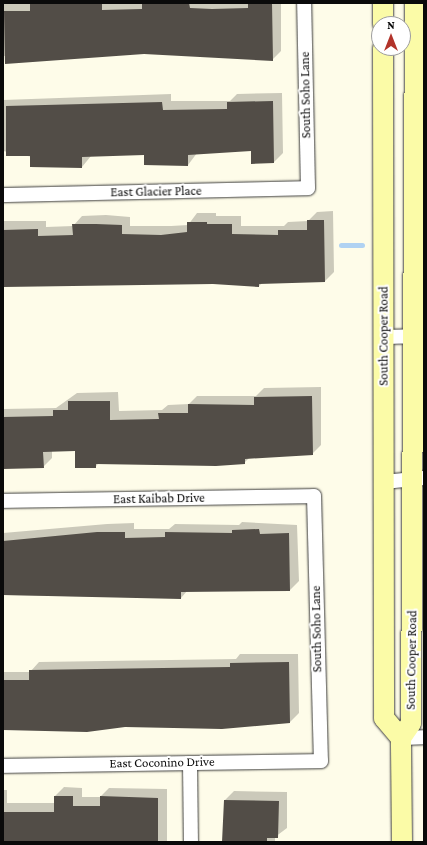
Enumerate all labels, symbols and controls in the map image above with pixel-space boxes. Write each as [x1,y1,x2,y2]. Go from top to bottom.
north arrow [371,16,411,56]
text: N [387,19,395,31]
street label: South Soho Lane [297,51,315,139]
street label: East Glacier Place [110,183,202,201]
street label: South Cooper Road [376,286,392,386]
street label: East Kaibab Drive [113,490,205,508]
street label: South Soho Lane [308,585,326,673]
street label: South Cooper Road [403,610,421,710]
street label: East Coconino Drive [109,754,215,772]

